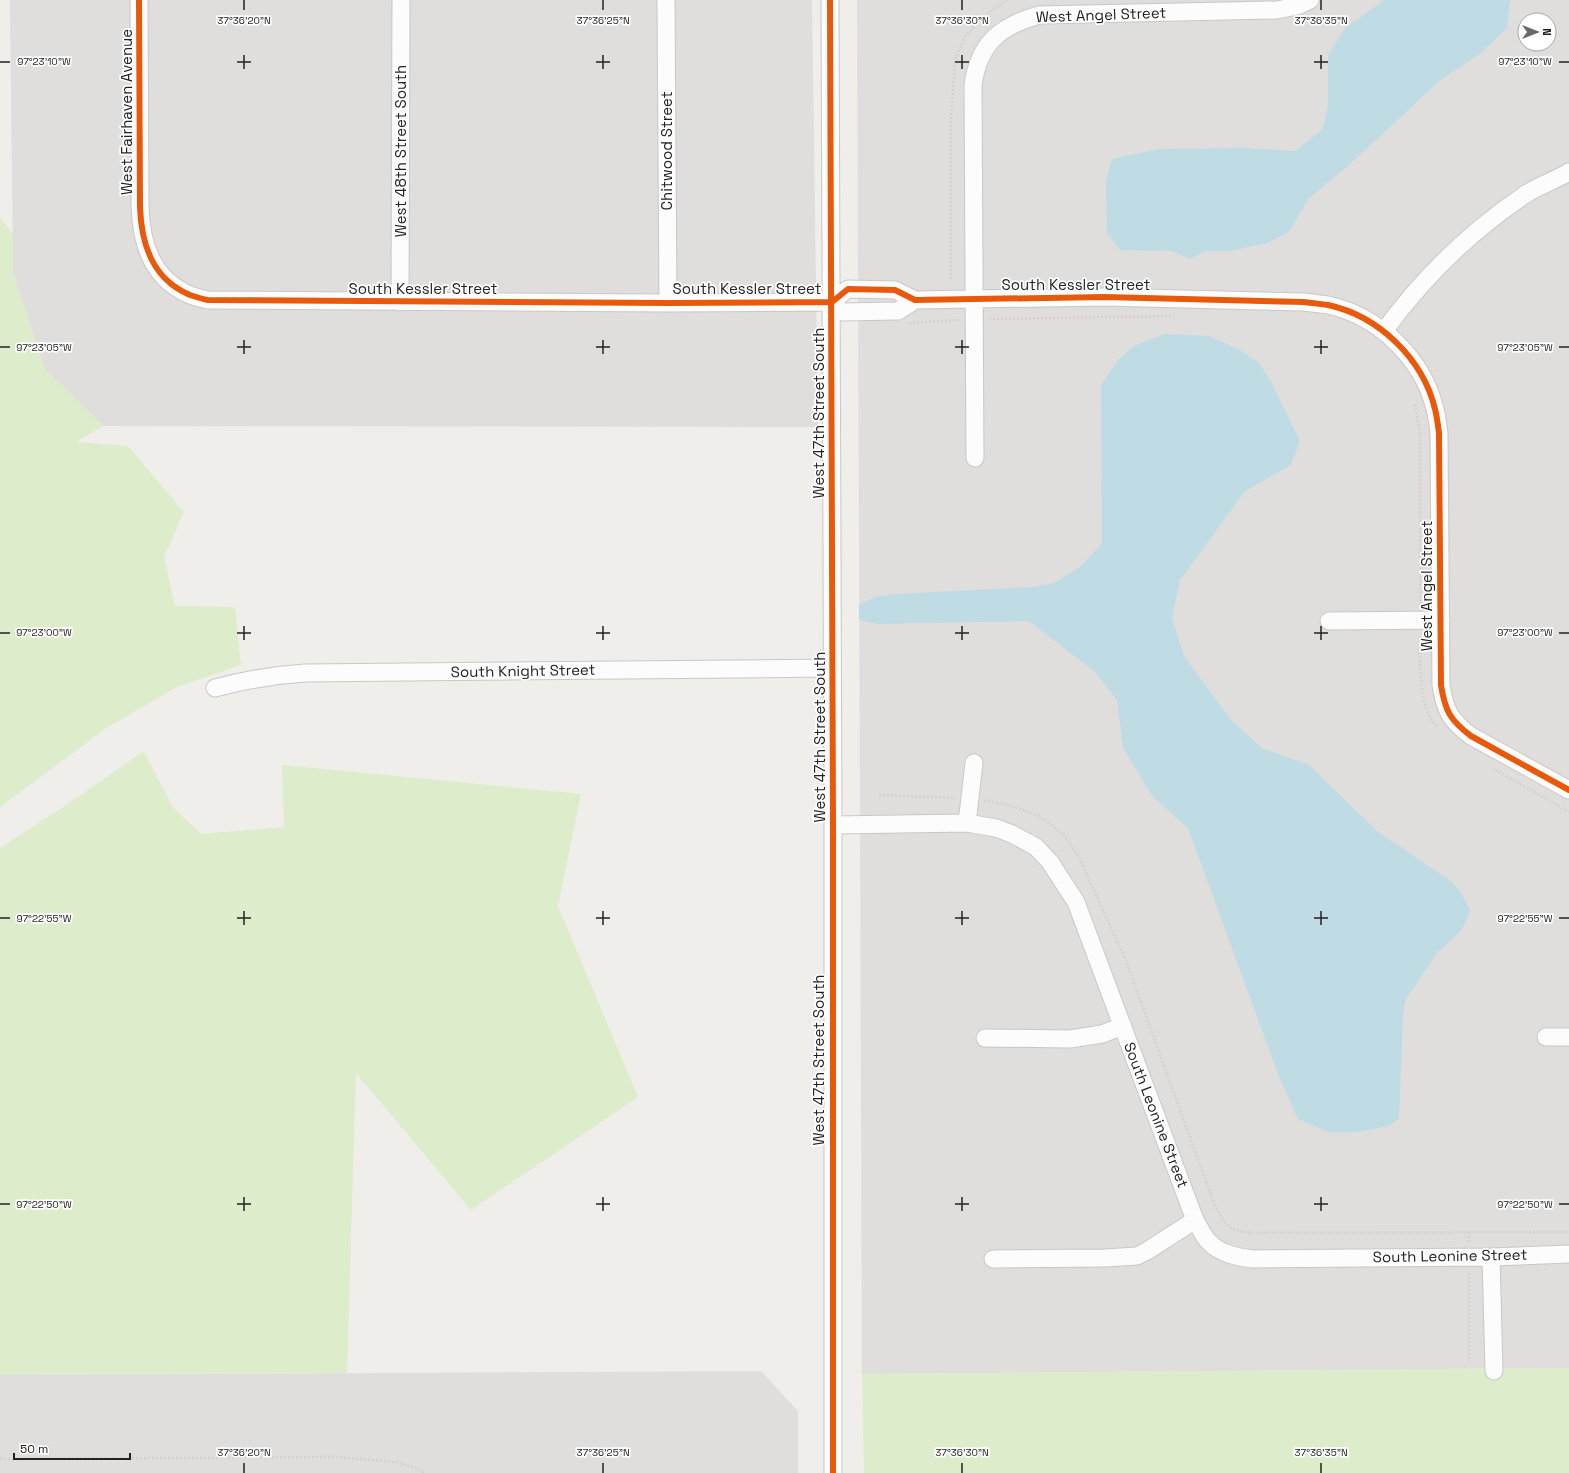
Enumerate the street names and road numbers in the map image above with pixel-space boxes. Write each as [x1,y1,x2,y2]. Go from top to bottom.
street label: West Angel Street [1035,3,1167,26]
street label: West Fairhaven Avenue [117,29,136,195]
street label: West 48th Street South [391,65,410,237]
street label: Chitwood Street [657,91,676,211]
street label: South Kessler Street [1001,275,1151,294]
street label: South Kessler Street [348,279,498,298]
street label: South Kessler Street [672,279,822,298]
street label: West 47th Street South [809,327,828,499]
street label: West Angel Street [1417,521,1436,651]
street label: West 47th Street South [810,651,829,823]
street label: South Knight Street [450,660,596,681]
street label: West 47th Street South [809,974,828,1146]
street label: South Leonine Street [1120,1039,1193,1190]
street label: South Leonine Street [1373,1245,1527,1266]

